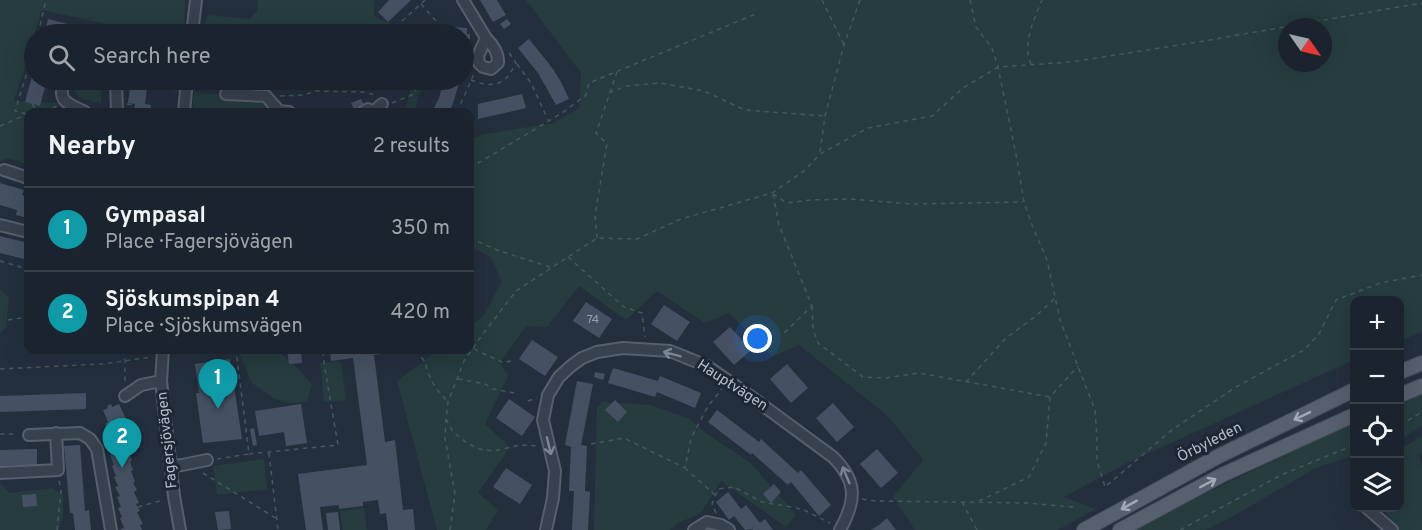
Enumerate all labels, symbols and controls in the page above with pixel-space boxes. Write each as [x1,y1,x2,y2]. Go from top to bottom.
north arrow [1278,18,1332,72]
search box [24,24,474,90]
icon: search [45,41,78,74]
text: Search here [93,44,211,71]
text: Nearby [48,131,136,164]
text: 2 results [373,134,450,160]
text: Gympasal [105,203,206,230]
text: 1 [64,216,72,242]
text: 350 m [391,216,450,242]
text: Place · Fagersjövägen [105,230,293,256]
text: Sjöskumspipan 4 [105,287,280,314]
map controls [1350,296,1404,512]
button: + [1350,296,1404,350]
text: 2 [61,300,74,326]
text: 420 m [391,300,450,326]
house number: 74 [587,312,599,328]
text: Place · Sjöskumsvägen [105,314,303,340]
your location [743,324,772,353]
one-way arrow [663,347,682,359]
button: − [1350,350,1404,404]
street label: Hauptvägen [693,356,771,416]
pin: 1 [198,360,238,409]
street label: Fagersjövägen [153,391,183,489]
button: locate [1350,404,1404,458]
one-way arrow [1293,410,1311,422]
pin: 2 [102,418,142,468]
street label: Örbyleden [1174,418,1246,467]
one-way arrow [543,436,555,455]
button: layers [1350,458,1404,512]
one-way arrow [840,467,851,485]
one-way arrow [1199,477,1217,488]
one-way arrow [1121,500,1138,512]

